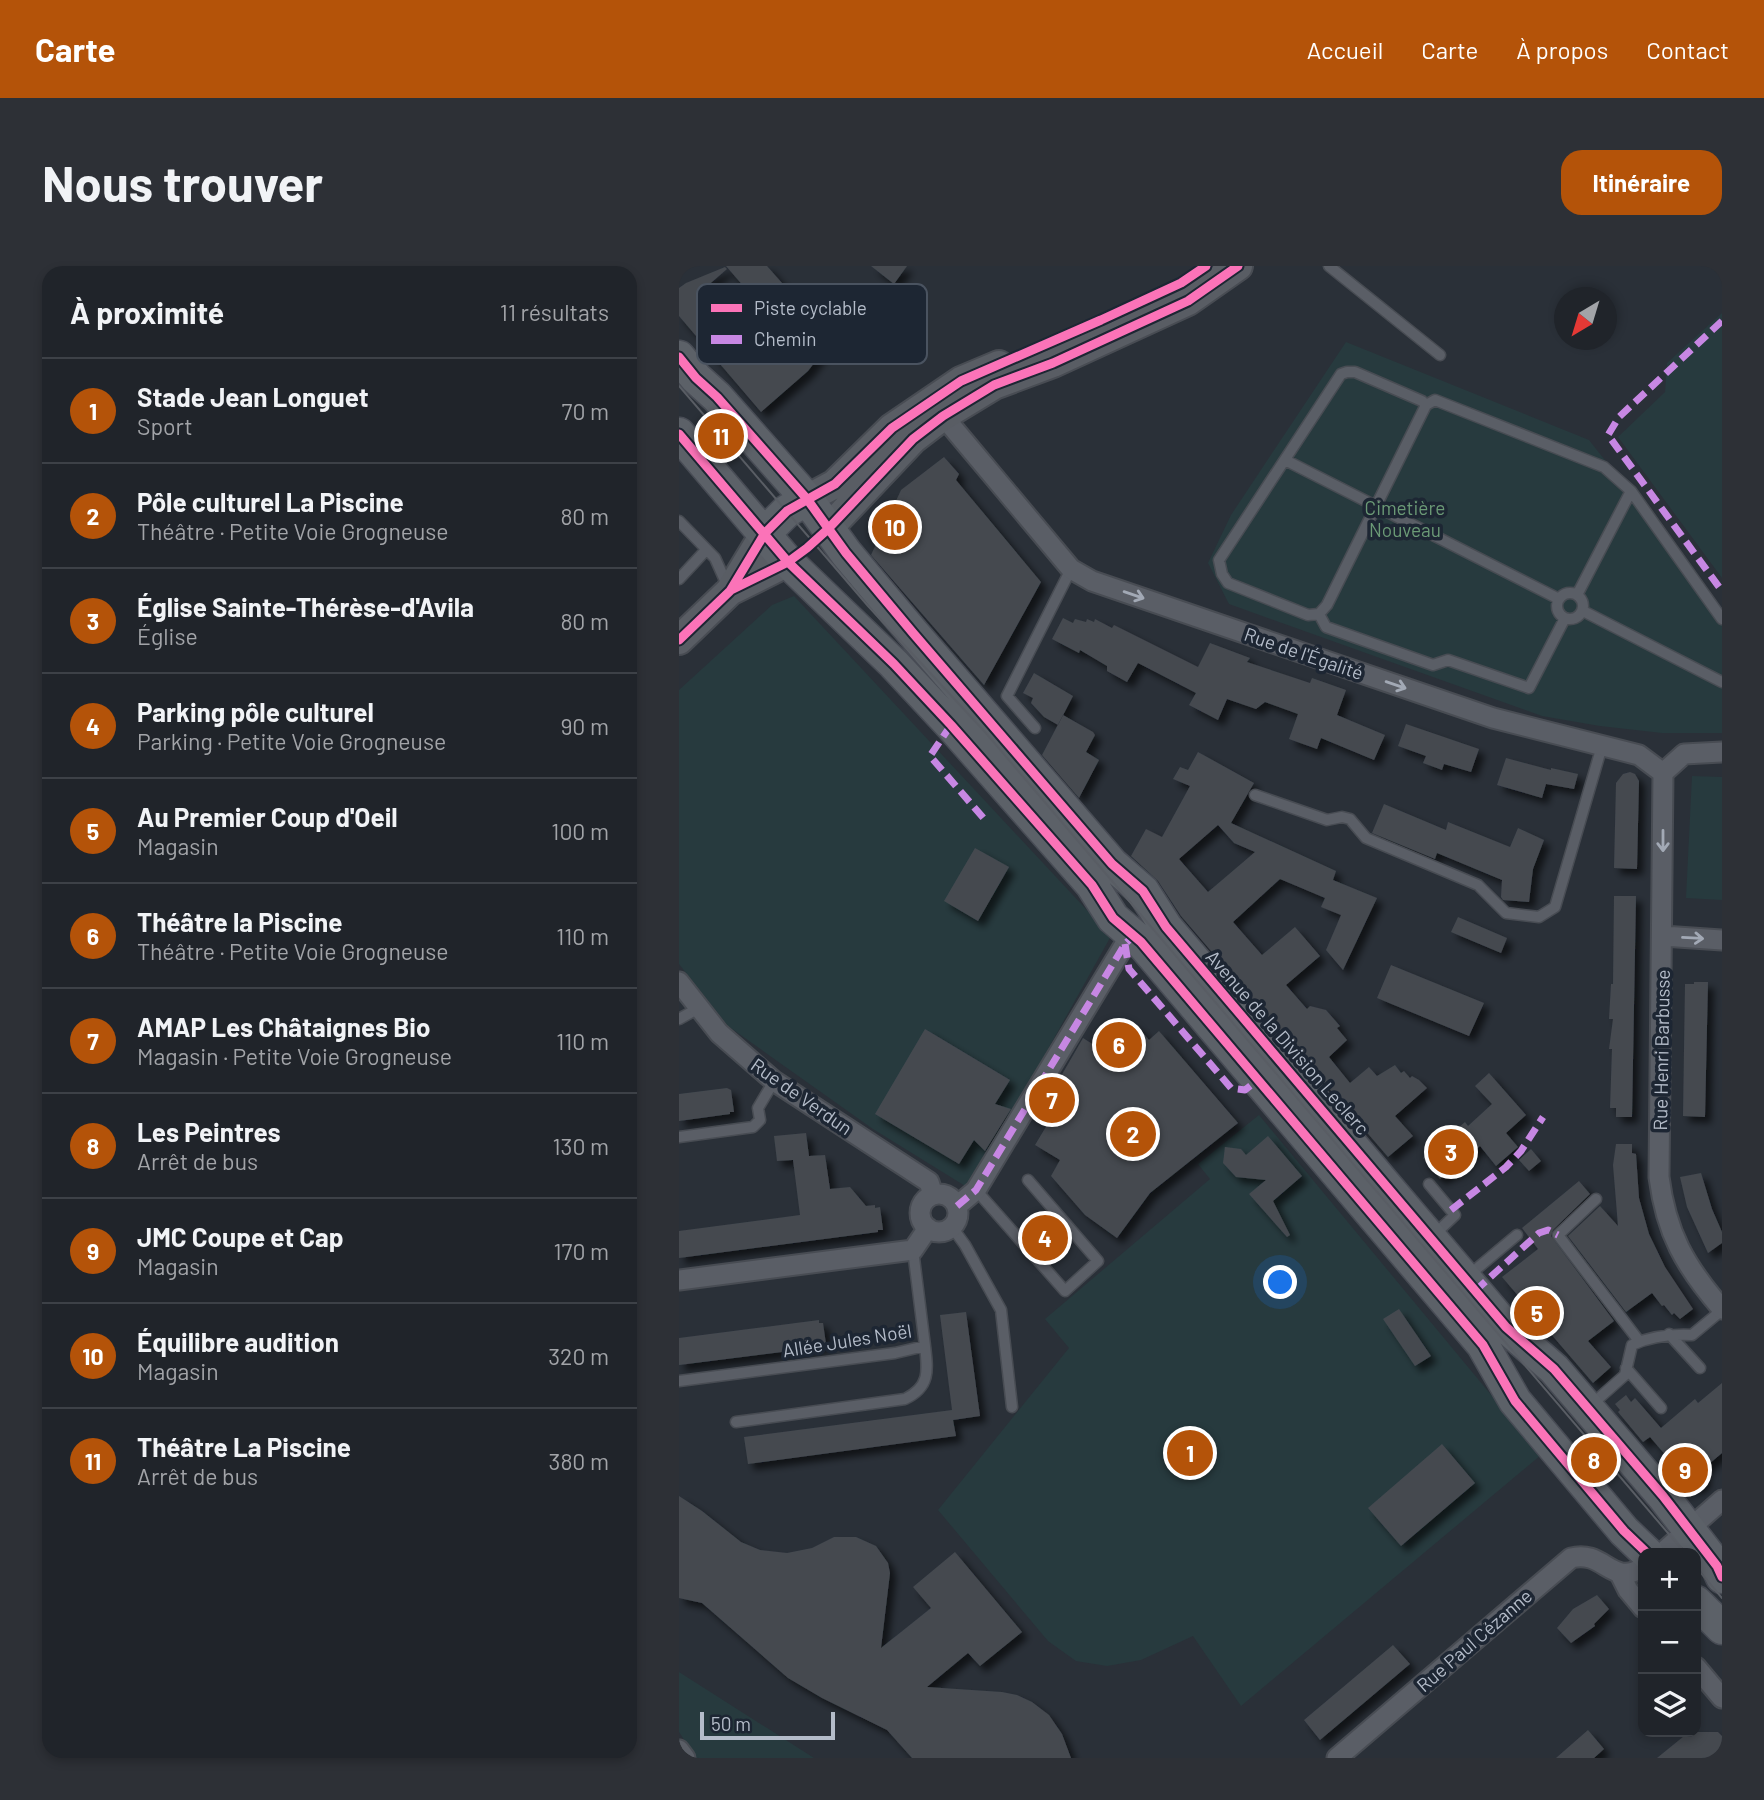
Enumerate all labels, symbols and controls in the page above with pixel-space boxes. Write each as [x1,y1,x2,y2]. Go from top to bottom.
text: Carte [35,29,116,69]
text: Accueil [1307,35,1383,64]
text: Carte [1421,35,1478,64]
text: À propos [1516,35,1608,64]
text: Contact [1646,35,1729,64]
button: Itinéraire [1561,150,1722,215]
text: Nous trouver [42,153,323,212]
legend [697,284,927,364]
north arrow [1554,287,1617,350]
text: À proximité [70,294,224,330]
text: Piste cyclable [754,296,867,319]
text: 11 résultats [500,298,609,326]
text: Chemin [754,327,817,350]
text: Stade Jean Longuet [137,381,369,412]
text: 1 [89,397,97,425]
text: 70 m [562,397,609,425]
pin: 11 [698,410,744,462]
text: Sport [137,412,193,440]
text: Pôle culturel La Piscine [137,486,404,517]
park label: Cimetière Nouveau [1365,496,1445,541]
pin: 10 [872,501,918,553]
text: 2 [87,502,99,530]
text: 80 m [560,502,609,530]
text: Théâtre · Petite Voie Grogneuse [137,517,449,545]
one-way arrow [1123,590,1145,602]
text: Église Sainte-Thérèse-d'Avila [137,591,474,622]
text: 3 [87,607,99,635]
text: 80 m [560,607,609,635]
text: Église [137,622,198,650]
street label: Rue de l'Égalité [1242,622,1366,684]
one-way arrow [1384,680,1406,692]
text: Parking pôle culturel [137,696,374,727]
text: 4 [86,712,100,740]
text: 90 m [560,712,609,740]
text: Parking · Petite Voie Grogneuse [137,727,446,755]
text: Au Premier Coup d'Oeil [137,801,398,832]
text: 5 [87,817,99,845]
text: 100 m [551,817,609,845]
one-way arrow [1656,829,1670,852]
text: Magasin [137,832,219,860]
text: Théâtre la Piscine [137,906,342,937]
text: 6 [87,922,99,950]
text: 110 m [556,922,609,950]
one-way arrow [1681,932,1703,945]
text: Théâtre · Petite Voie Grogneuse [137,937,449,965]
street label: Avenue de la Division Leclerc [1202,945,1374,1139]
street label: Rue Henri Barbusse [1648,969,1674,1131]
text: AMAP Les Châtaignes Bio [137,1011,430,1042]
pin: 6 [1096,1019,1142,1071]
text: 7 [87,1027,99,1055]
text: 110 m [556,1027,609,1055]
text: Magasin · Petite Voie Grogneuse [137,1042,452,1070]
street label: Rue de Verdun [747,1053,857,1139]
pin: 7 [1029,1074,1075,1126]
pin: 2 [1110,1108,1156,1160]
text: Les Peintres [137,1116,281,1147]
pin: 3 [1428,1126,1474,1178]
text: 8 [87,1132,99,1160]
text: 130 m [552,1132,609,1160]
text: Arrêt de bus [137,1147,258,1175]
pin: 4 [1022,1212,1068,1264]
text: JMC Coupe et Cap [137,1221,343,1252]
text: 9 [87,1237,99,1265]
text: 170 m [553,1237,609,1265]
text: Magasin [137,1252,219,1280]
your location [1263,1265,1297,1299]
pin: 5 [1514,1287,1560,1339]
street label: Allée Jules Noël [781,1318,913,1362]
text: Équilibre audition [137,1326,339,1357]
text: 10 [82,1342,104,1370]
text: 320 m [548,1342,609,1370]
text: Magasin [137,1357,219,1385]
pin: 1 [1167,1427,1213,1479]
text: Théâtre La Piscine [137,1431,351,1462]
pin: 8 [1571,1434,1617,1486]
pin: 9 [1662,1444,1708,1496]
text: 11 [85,1447,101,1475]
text: 380 m [549,1447,609,1475]
text: Arrêt de bus [137,1462,258,1490]
map controls [1638,1548,1701,1737]
button: + [1638,1548,1701,1611]
street label: Rue Paul Cézanne [1412,1584,1536,1696]
button: − [1638,1611,1701,1674]
button: layers [1638,1674,1701,1737]
scale bar [700,1709,835,1741]
text: 50 m [711,1712,751,1735]

